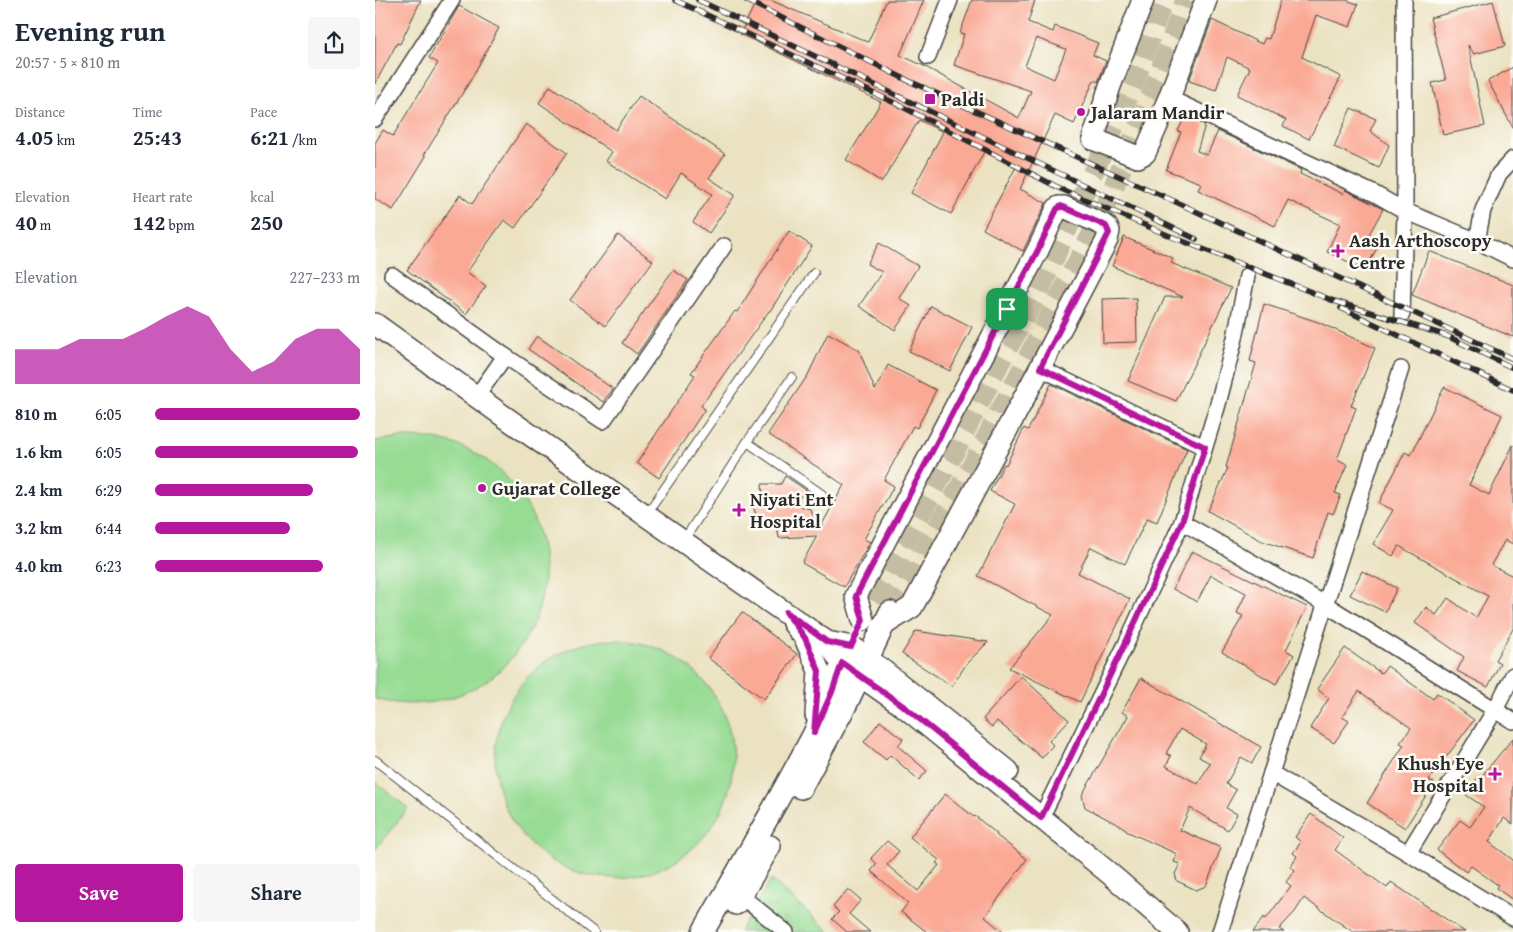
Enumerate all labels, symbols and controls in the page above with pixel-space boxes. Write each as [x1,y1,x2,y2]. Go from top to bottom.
text: Evening run [15,10,166,51]
button: share [308,17,360,69]
text: 20:57 · 5 × 810 m [15,50,120,74]
place label: Paldi [941,85,985,113]
marker: Paldi [923,92,937,106]
place label: Jalaram Mandir [1088,98,1225,126]
text: Distance [15,102,65,122]
text: Time [133,102,162,122]
text: Pace [250,102,277,122]
marker: Jalaram Mandir [1075,106,1087,118]
text: 4.05 [15,122,54,153]
text: 25:43 [133,122,182,153]
text: 6:21 [250,122,289,153]
text: km [54,130,75,150]
text: /km [289,130,317,150]
text: Elevation [15,187,70,207]
text: Heart rate [133,187,193,207]
text: kcal [250,187,274,207]
text: 40 [15,207,37,238]
text: 142 [133,207,165,238]
text: 250 [250,207,283,238]
text: m [37,215,51,235]
text: bpm [165,215,195,235]
place label: Aash Arthoscopy Centre [1349,226,1492,276]
marker: Aash Arthoscopy Centre [1331,244,1345,258]
text: Elevation [15,265,78,289]
text: 227–233 m [290,265,360,289]
pin [986,288,1028,330]
icon: arrive [993,295,1021,323]
text: 810 m [15,402,57,426]
text: 6:05 [95,402,122,426]
text: 1.6 km [15,440,62,464]
text: 6:05 [95,440,122,464]
place label: Gujarat College [492,474,621,502]
text: 2.4 km [15,478,62,502]
text: 6:29 [95,478,122,502]
marker: Gujarat College [476,482,488,494]
place label: Niyati Ent Hospital [750,485,834,535]
marker: Niyati Ent Hospital [732,503,746,517]
text: 3.2 km [15,516,62,540]
text: 6:44 [95,516,122,540]
text: 4.0 km [15,554,62,578]
text: 6:23 [95,554,122,578]
place label: Khush Eye Hospital [1397,749,1484,799]
marker: Khush Eye Hospital [1488,767,1502,781]
button: Save [15,864,183,922]
button: Share [193,864,360,922]

